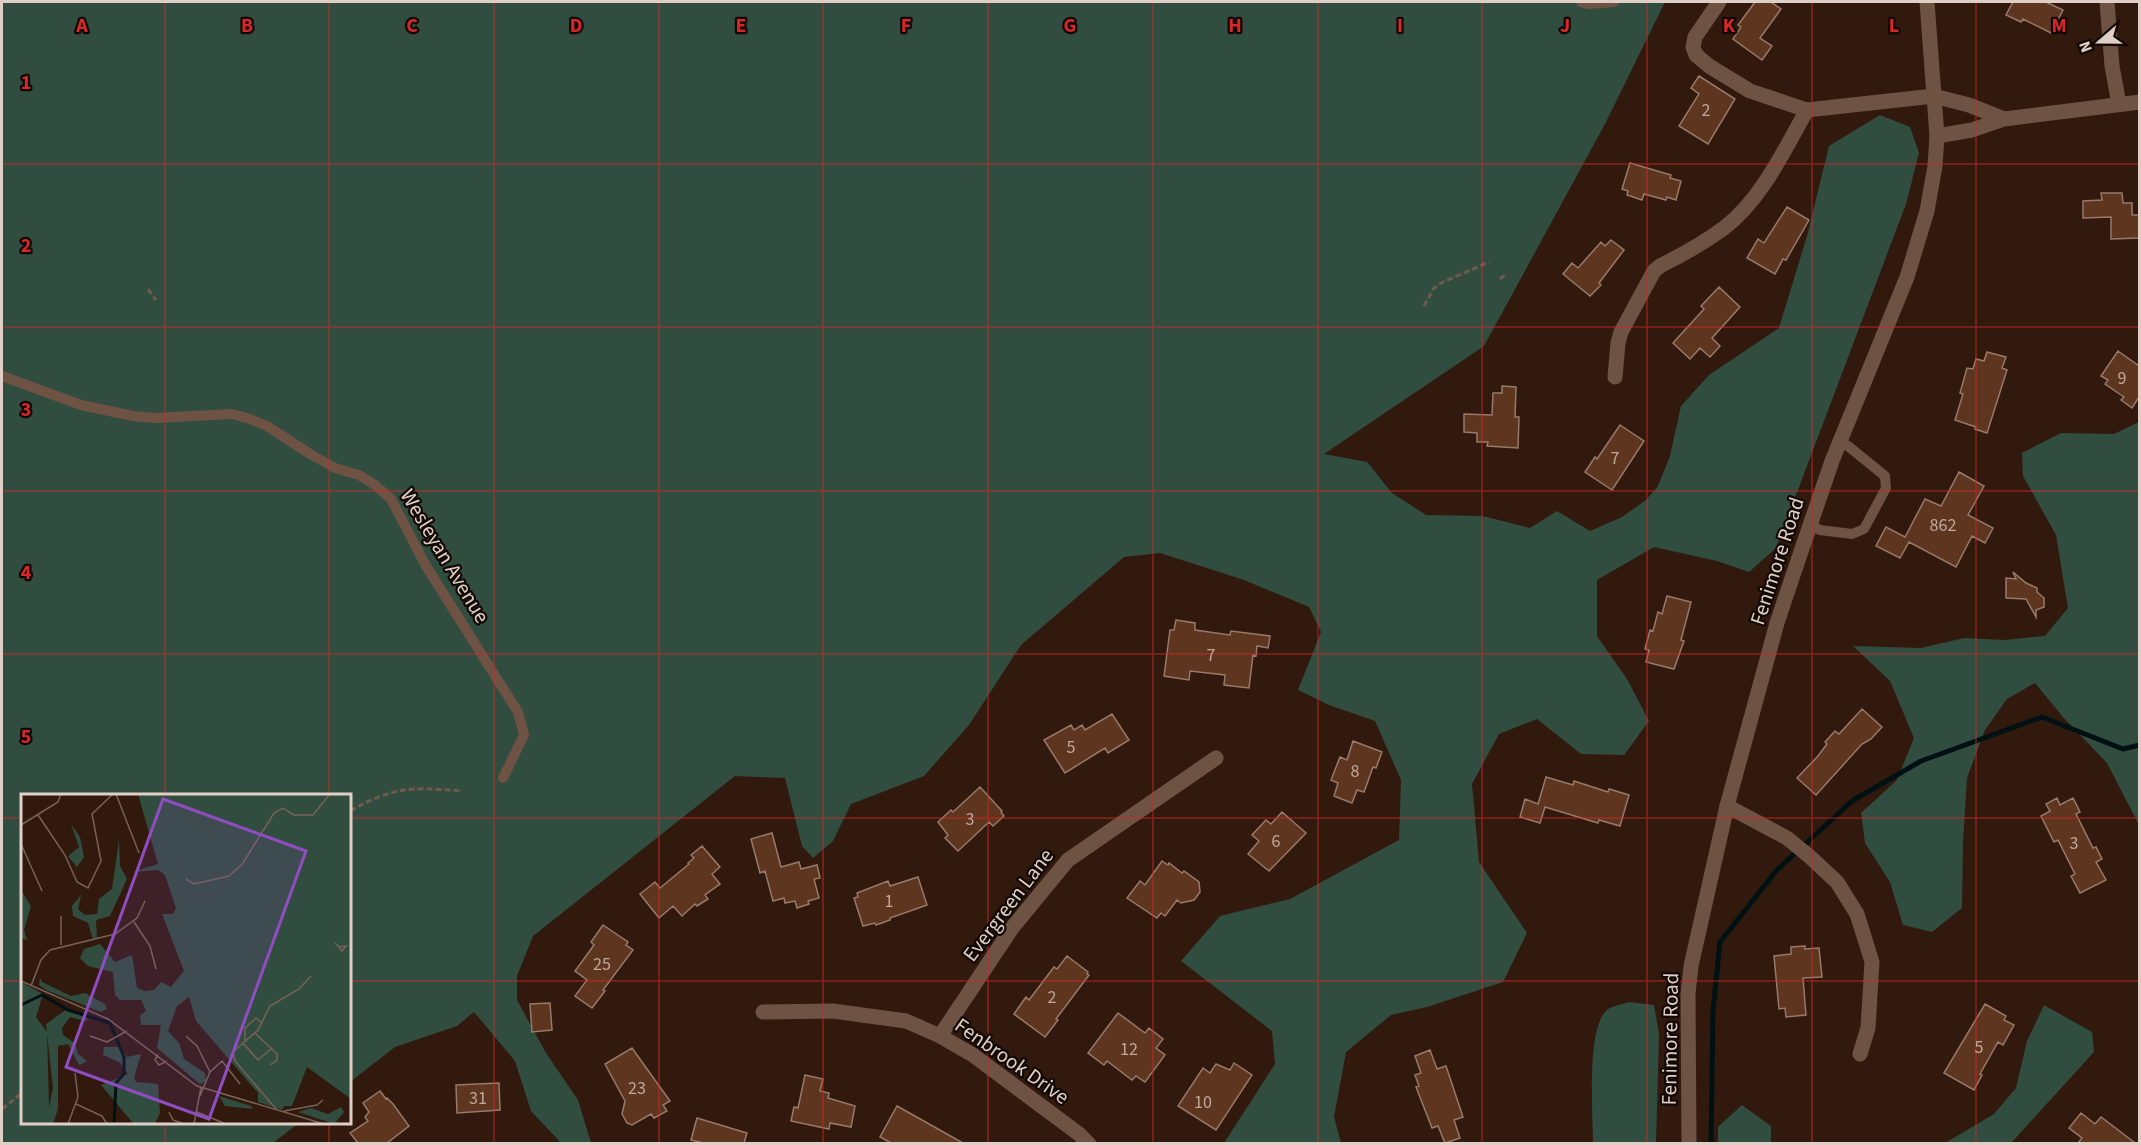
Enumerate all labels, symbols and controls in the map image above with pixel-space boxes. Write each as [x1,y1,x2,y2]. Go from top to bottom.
text: A [75,12,88,40]
text: B [241,12,253,40]
text: C [406,12,418,40]
text: D [570,12,582,40]
text: E [736,12,746,40]
text: F [901,12,911,40]
text: G [1064,12,1076,40]
text: H [1228,12,1242,40]
text: I [1397,12,1403,40]
text: J [1560,12,1570,40]
text: K [1723,12,1736,40]
text: L [1889,12,1899,40]
text: M [2051,12,2067,40]
north arrow [2069,12,2129,72]
text: N [2074,38,2098,56]
text: 1 [21,69,31,97]
house number: 2 [1702,98,1711,123]
text: 2 [21,232,31,260]
house number: 9 [2118,366,2127,391]
text: 3 [21,396,31,424]
house number: 7 [1611,446,1620,471]
street label: Wesleyan Avenue [393,483,497,629]
street label: Fenimore Road [1742,493,1812,629]
house number: 862 [1930,513,1956,538]
text: 4 [21,559,32,587]
house number: 7 [1207,643,1216,668]
text: 5 [21,723,31,751]
house number: 5 [1067,735,1076,760]
house number: 8 [1351,759,1360,784]
inset map [21,794,351,1124]
house number: 3 [966,807,975,832]
house number: 6 [1272,829,1281,854]
house number: 3 [2070,831,2079,856]
street label: Evergreen Lane [955,842,1061,968]
house number: 1 [885,889,893,914]
house number: 25 [593,952,611,977]
street label: Fenimore Road [1654,972,1686,1106]
house number: 2 [1048,985,1057,1010]
street label: Fenbrook Drive [949,1010,1075,1112]
house number: 5 [1975,1035,1984,1060]
house number: 12 [1120,1037,1138,1062]
house number: 23 [628,1076,646,1101]
house number: 31 [469,1086,487,1111]
house number: 10 [1194,1090,1212,1115]

